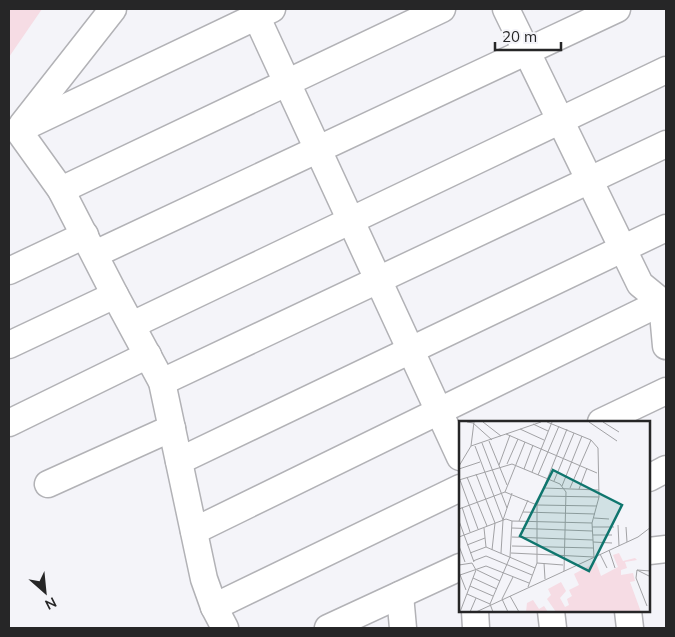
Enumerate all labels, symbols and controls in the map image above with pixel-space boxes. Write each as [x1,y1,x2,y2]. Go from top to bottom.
scale bar [495,20,561,52]
text: 20 m [502,27,537,46]
inset map [459,421,650,612]
north arrow [20,567,70,617]
text: N [42,593,60,614]

